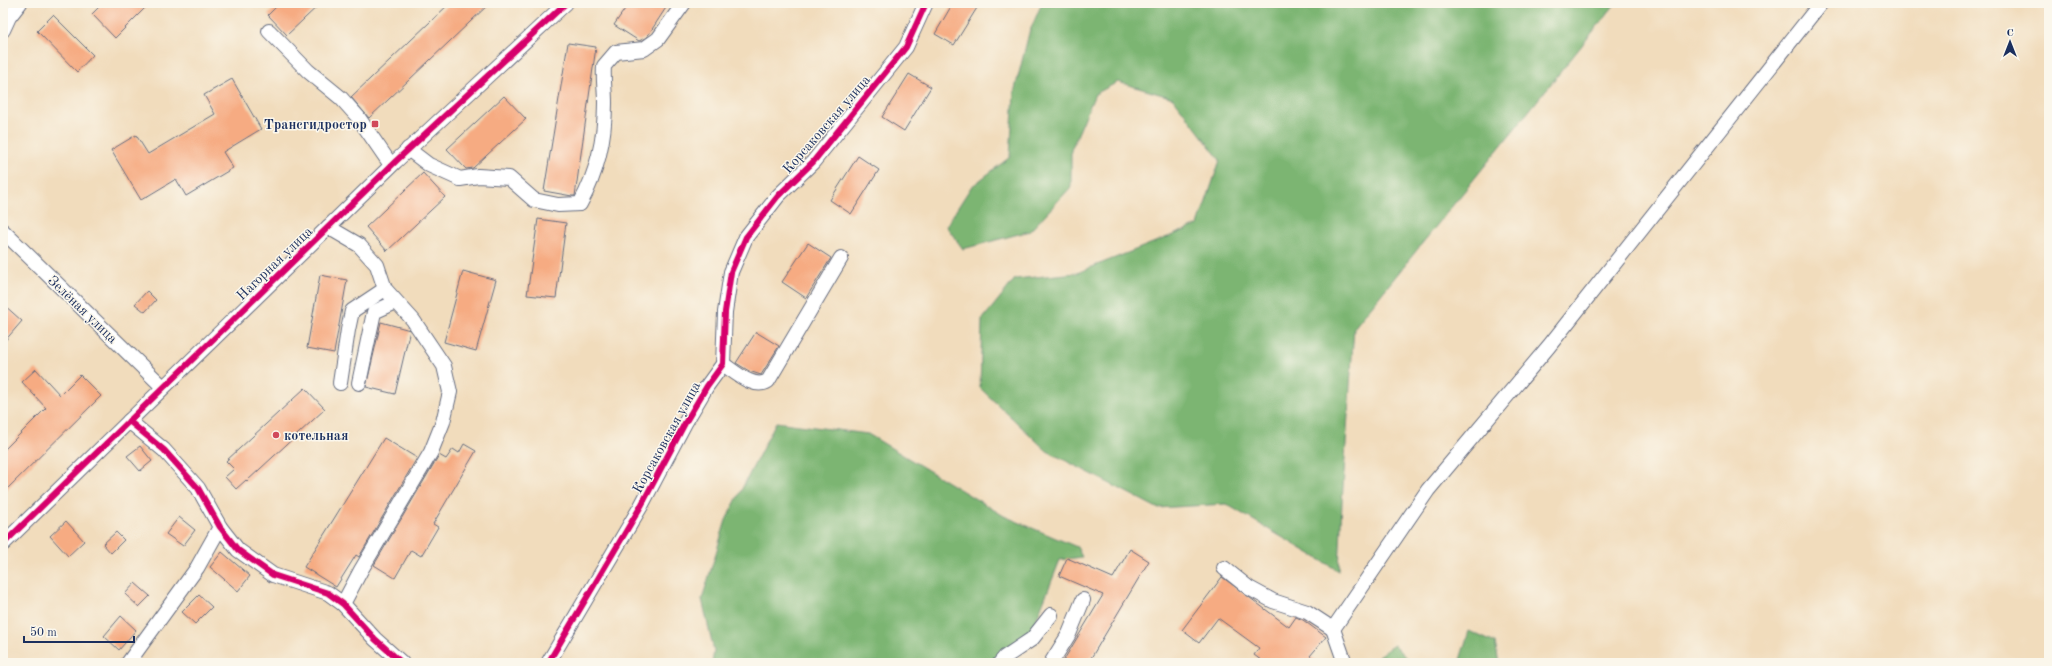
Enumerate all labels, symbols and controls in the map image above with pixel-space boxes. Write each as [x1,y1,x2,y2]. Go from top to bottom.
north arrow [1990,22,2030,62]
text: С [2006,28,2014,39]
street label: Корсаковская улица [780,73,873,176]
place label: Трансгидростор [264,118,367,132]
marker: Трансгидростор [370,119,380,129]
street label: Нагорная улица [234,224,315,303]
street label: Зелёная улица [45,273,120,346]
street label: Корсаковская улица [630,379,703,496]
place label: котельная [284,429,348,443]
marker: котельная [271,430,281,440]
scale bar [24,618,134,644]
text: 50 m [30,626,57,639]

